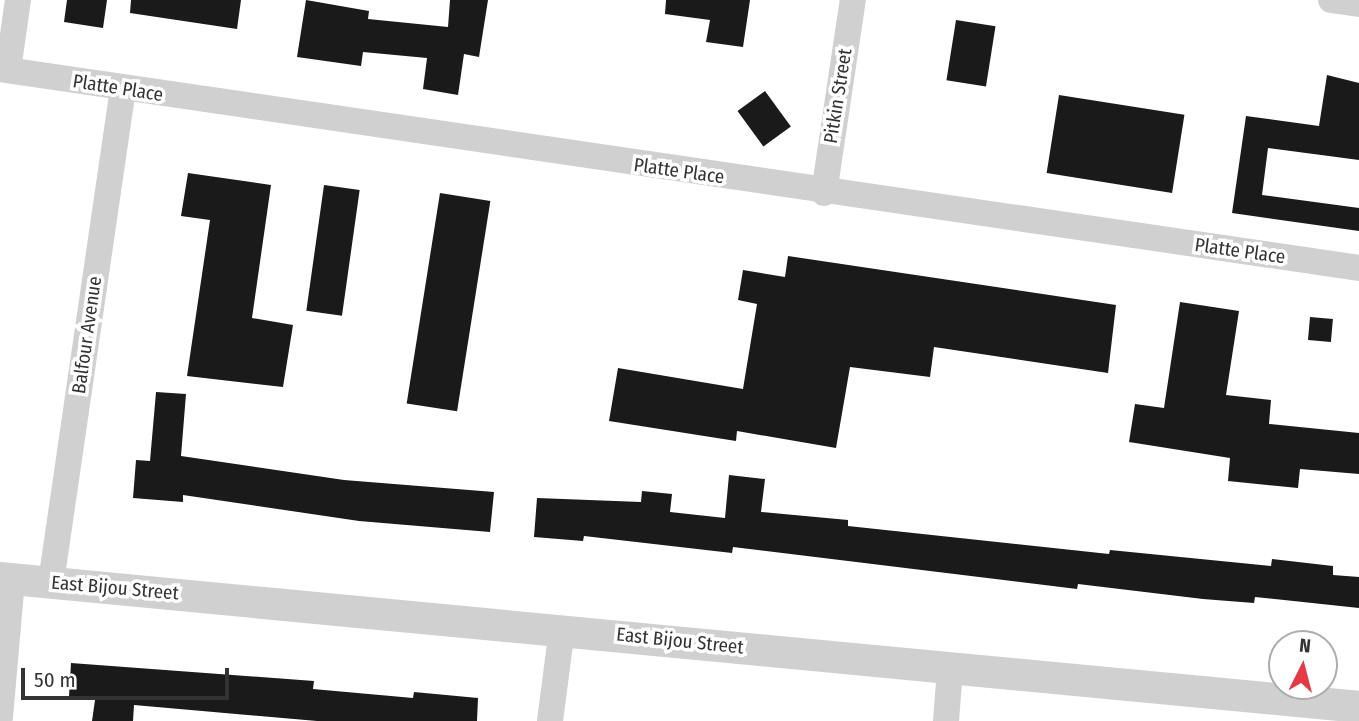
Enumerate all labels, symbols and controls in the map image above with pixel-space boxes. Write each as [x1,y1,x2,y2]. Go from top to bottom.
street label: Pitkin Street [819,47,857,145]
street label: Platte Place [71,70,165,106]
street label: Platte Place [632,153,726,189]
street label: Platte Place [1193,233,1287,269]
street label: Balfour Avenue [67,275,107,395]
street label: East Bijou Street [50,571,180,605]
street label: East Bijou Street [615,623,745,659]
north arrow [1268,630,1338,700]
text: N [1298,634,1312,658]
scale bar [24,654,233,698]
text: 50 m [34,667,76,693]

